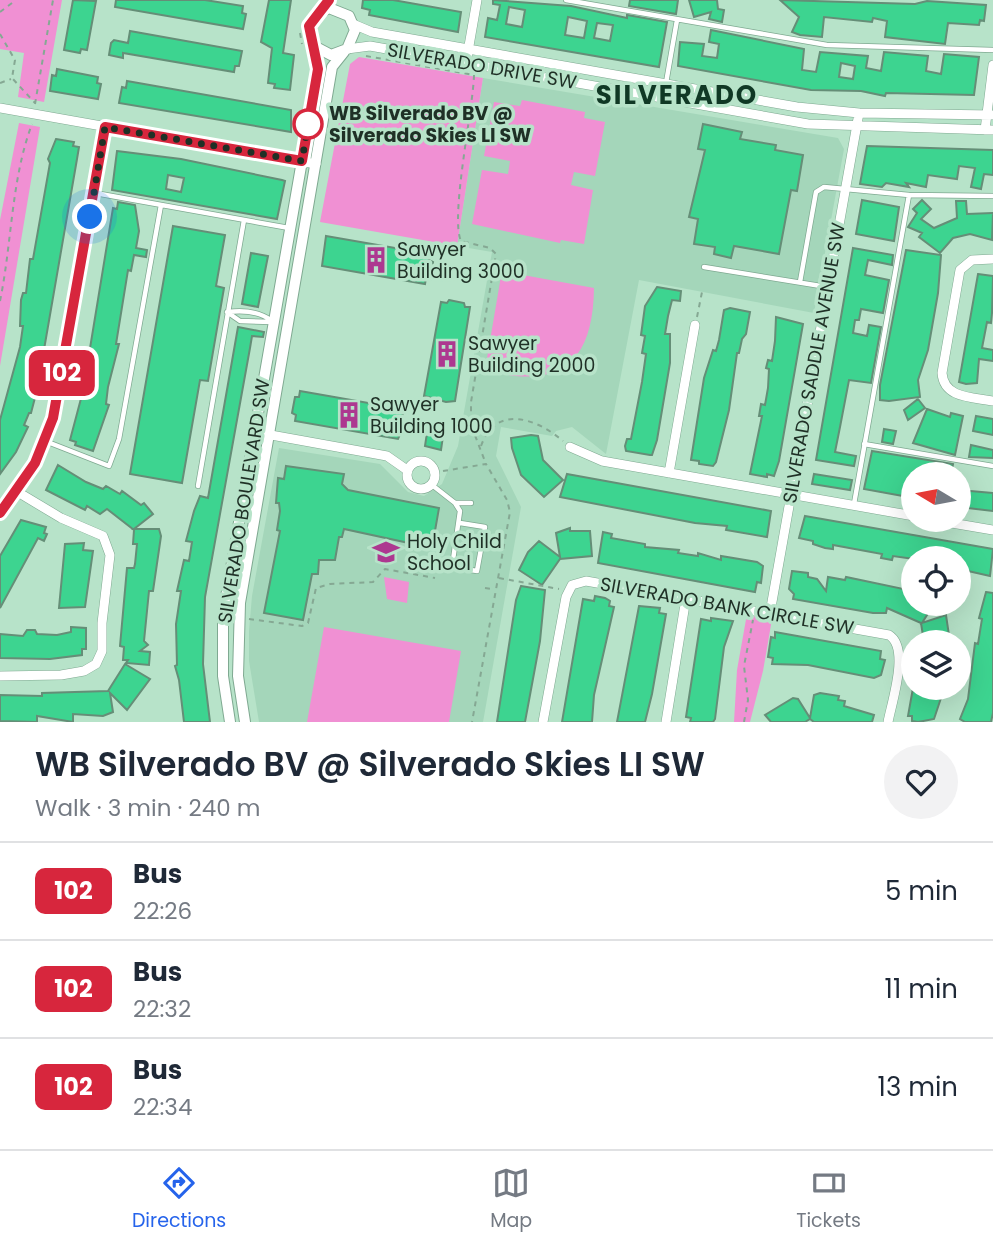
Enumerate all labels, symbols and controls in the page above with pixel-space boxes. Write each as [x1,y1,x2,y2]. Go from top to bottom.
street label: SILVERADO DRIVE SW [385,36,579,96]
district label: SILVERADO [596,77,758,113]
place label: WB Silverado BV @ Silverado Skies LI SW [329,100,531,149]
marker: WB Silverado BV @ Silverado Skies LI SW [293,109,323,139]
your location [72,199,107,234]
street label: SILVERADO SADDLE AVENUE SW [776,220,852,505]
place label: Sawyer Building 3000 [397,236,525,285]
building icon: Sawyer Building 3000 [361,245,391,275]
place label: Sawyer Building 2000 [468,330,595,379]
building icon: Sawyer Building 2000 [432,339,462,369]
line badge: 102 [22,350,102,396]
text: 102 [43,356,81,389]
street label: SILVERADO BOULEVARD SW [211,376,277,625]
place label: Sawyer Building 1000 [370,391,493,440]
building icon: Sawyer Building 1000 [334,400,364,430]
north arrow [901,462,971,532]
map controls [901,462,971,700]
place label: Holy Child School [407,528,502,577]
school or university icon: Holy Child School [371,537,401,567]
button: locate [901,546,971,616]
street label: SILVERADO BANK CIRCLE SW [598,570,856,642]
button: layers [901,630,971,700]
text: WB Silverado BV @ Silverado Skies LI SW [35,741,705,788]
button: heart [884,745,958,819]
text: Walk · 3 min · 240 m [35,792,261,824]
text: Bus [133,856,182,892]
text: 5 min [885,873,958,909]
text: 102 [54,874,93,907]
text: 22:26 [133,895,192,927]
text: Bus [133,954,182,990]
text: 11 min [885,971,958,1007]
text: 102 [54,972,93,1005]
text: 22:32 [133,993,191,1025]
text: Bus [133,1052,182,1088]
text: 13 min [878,1069,958,1105]
text: 102 [54,1070,93,1103]
text: 22:34 [133,1091,192,1123]
tab: Directions [132,1164,226,1235]
tab: Map [490,1164,532,1235]
tab: Tickets [796,1164,861,1235]

